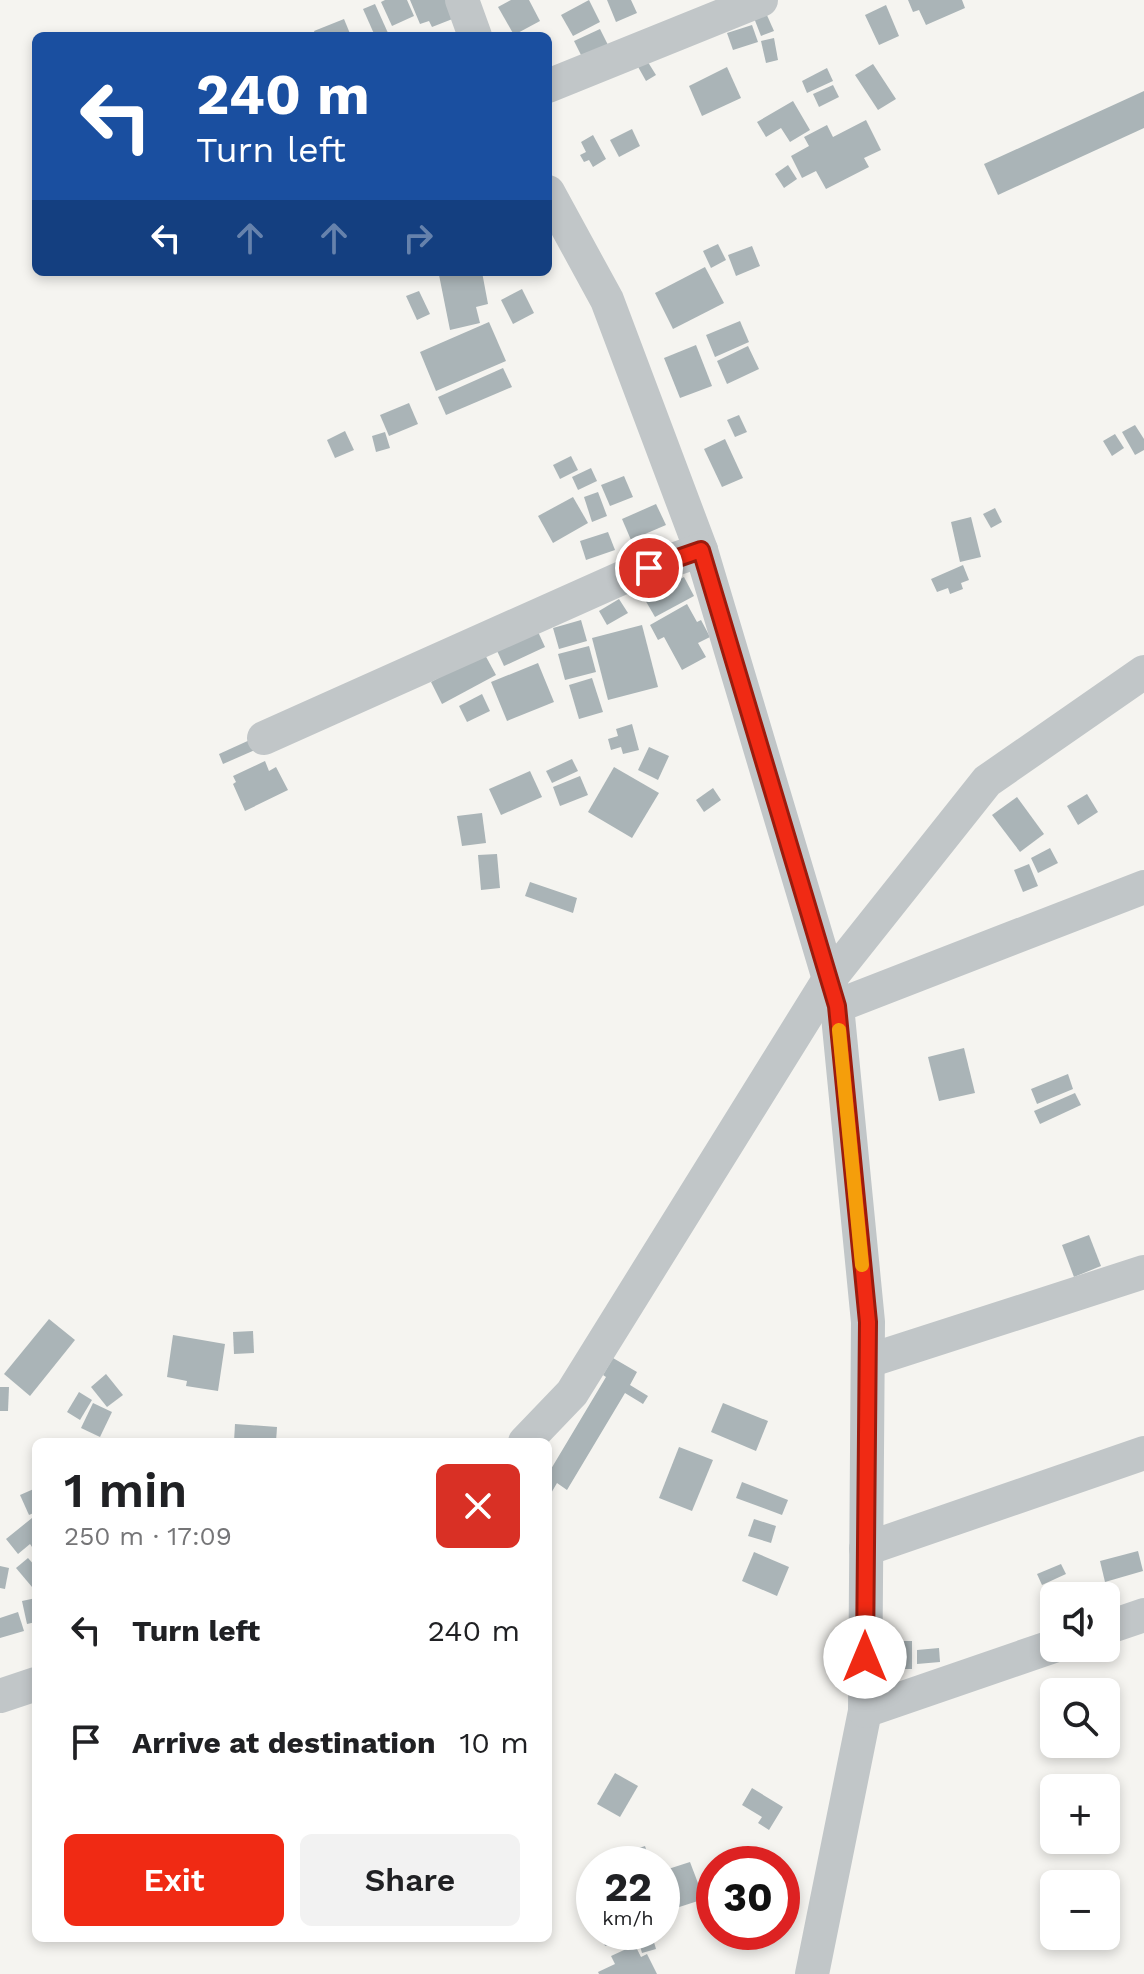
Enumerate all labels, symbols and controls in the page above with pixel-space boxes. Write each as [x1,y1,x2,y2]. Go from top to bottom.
text: 240 m [196,62,370,128]
icon: left [64,64,168,168]
text: Turn left [196,129,346,171]
icon: left [144,216,188,260]
icon: ahead [228,216,272,260]
icon: ahead [312,216,356,260]
icon: right [396,216,440,260]
pin [615,534,683,602]
icon: arrive [627,546,671,590]
text: 1 min [64,1462,187,1519]
button: close [436,1464,520,1548]
text: 250 m · 17:09 [64,1521,232,1551]
map controls [1040,1582,1120,1950]
button: sound [1040,1582,1120,1662]
icon: left [64,1608,108,1652]
text: Turn left [132,1613,260,1648]
text: 240 m [428,1613,520,1648]
position arrow [823,1615,907,1699]
button: search [1040,1678,1120,1758]
icon: arrive [64,1720,108,1764]
text: Arrive at destination [132,1725,436,1760]
text: 10 m [460,1725,529,1760]
button: + [1040,1774,1120,1854]
button: Exit [64,1834,284,1926]
button: Share [300,1834,520,1926]
speed limit sign: 30 [696,1846,800,1950]
text: 22 [604,1864,652,1911]
button: − [1040,1870,1120,1950]
text: km/h [602,1906,654,1930]

